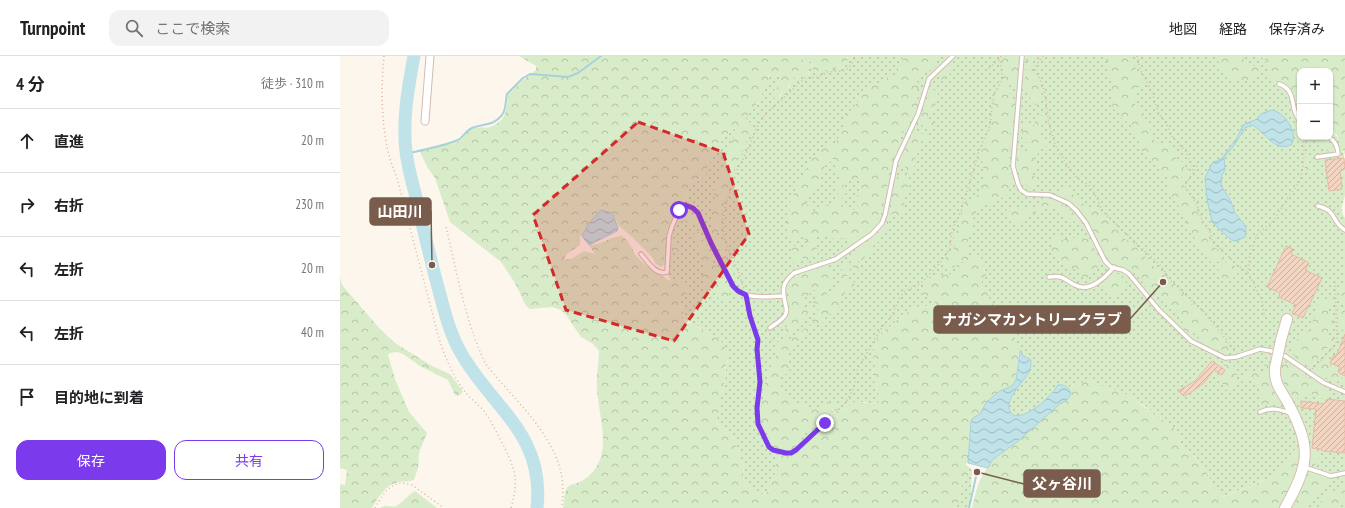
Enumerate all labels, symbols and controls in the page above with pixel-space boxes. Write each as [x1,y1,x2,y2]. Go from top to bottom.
search box [109,10,389,46]
text: Turnpoint [20,16,85,40]
icon: search [123,17,145,39]
text: ここで検索 [155,19,230,38]
text: 地図 [1169,20,1197,38]
text: 経路 [1219,20,1247,38]
text: 保存済み [1269,20,1325,38]
map controls [1297,68,1333,140]
button: + [1297,68,1333,104]
text: 4 分 [16,73,45,95]
text: 徒歩 · 310 m [261,75,324,92]
button: − [1297,104,1333,140]
icon: ahead [16,130,38,152]
text: 直進 [54,132,84,151]
text: 20 m [301,132,324,149]
icon: right [16,194,38,216]
text: 右折 [54,196,84,215]
text: 230 m [295,196,324,213]
callout: 山田川 [370,198,431,225]
route start [670,201,688,219]
text: 山田川 [377,202,423,221]
icon: left [16,258,38,280]
text: 左折 [54,260,84,279]
text: 20 m [301,260,324,277]
callout: ナガシマカントリークラブ [934,306,1130,333]
text: ナガシマカントリークラブ [942,310,1122,329]
icon: left [16,322,38,344]
text: 左折 [54,324,84,343]
text: 40 m [301,324,324,341]
icon: arrive [16,386,38,408]
text: 目的地に到着 [54,388,144,407]
route end [816,414,834,432]
button: 保存 [16,440,166,480]
button: 共有 [174,440,324,480]
callout: 父ヶ谷川 [1024,470,1100,497]
text: 父ヶ谷川 [1032,474,1092,493]

